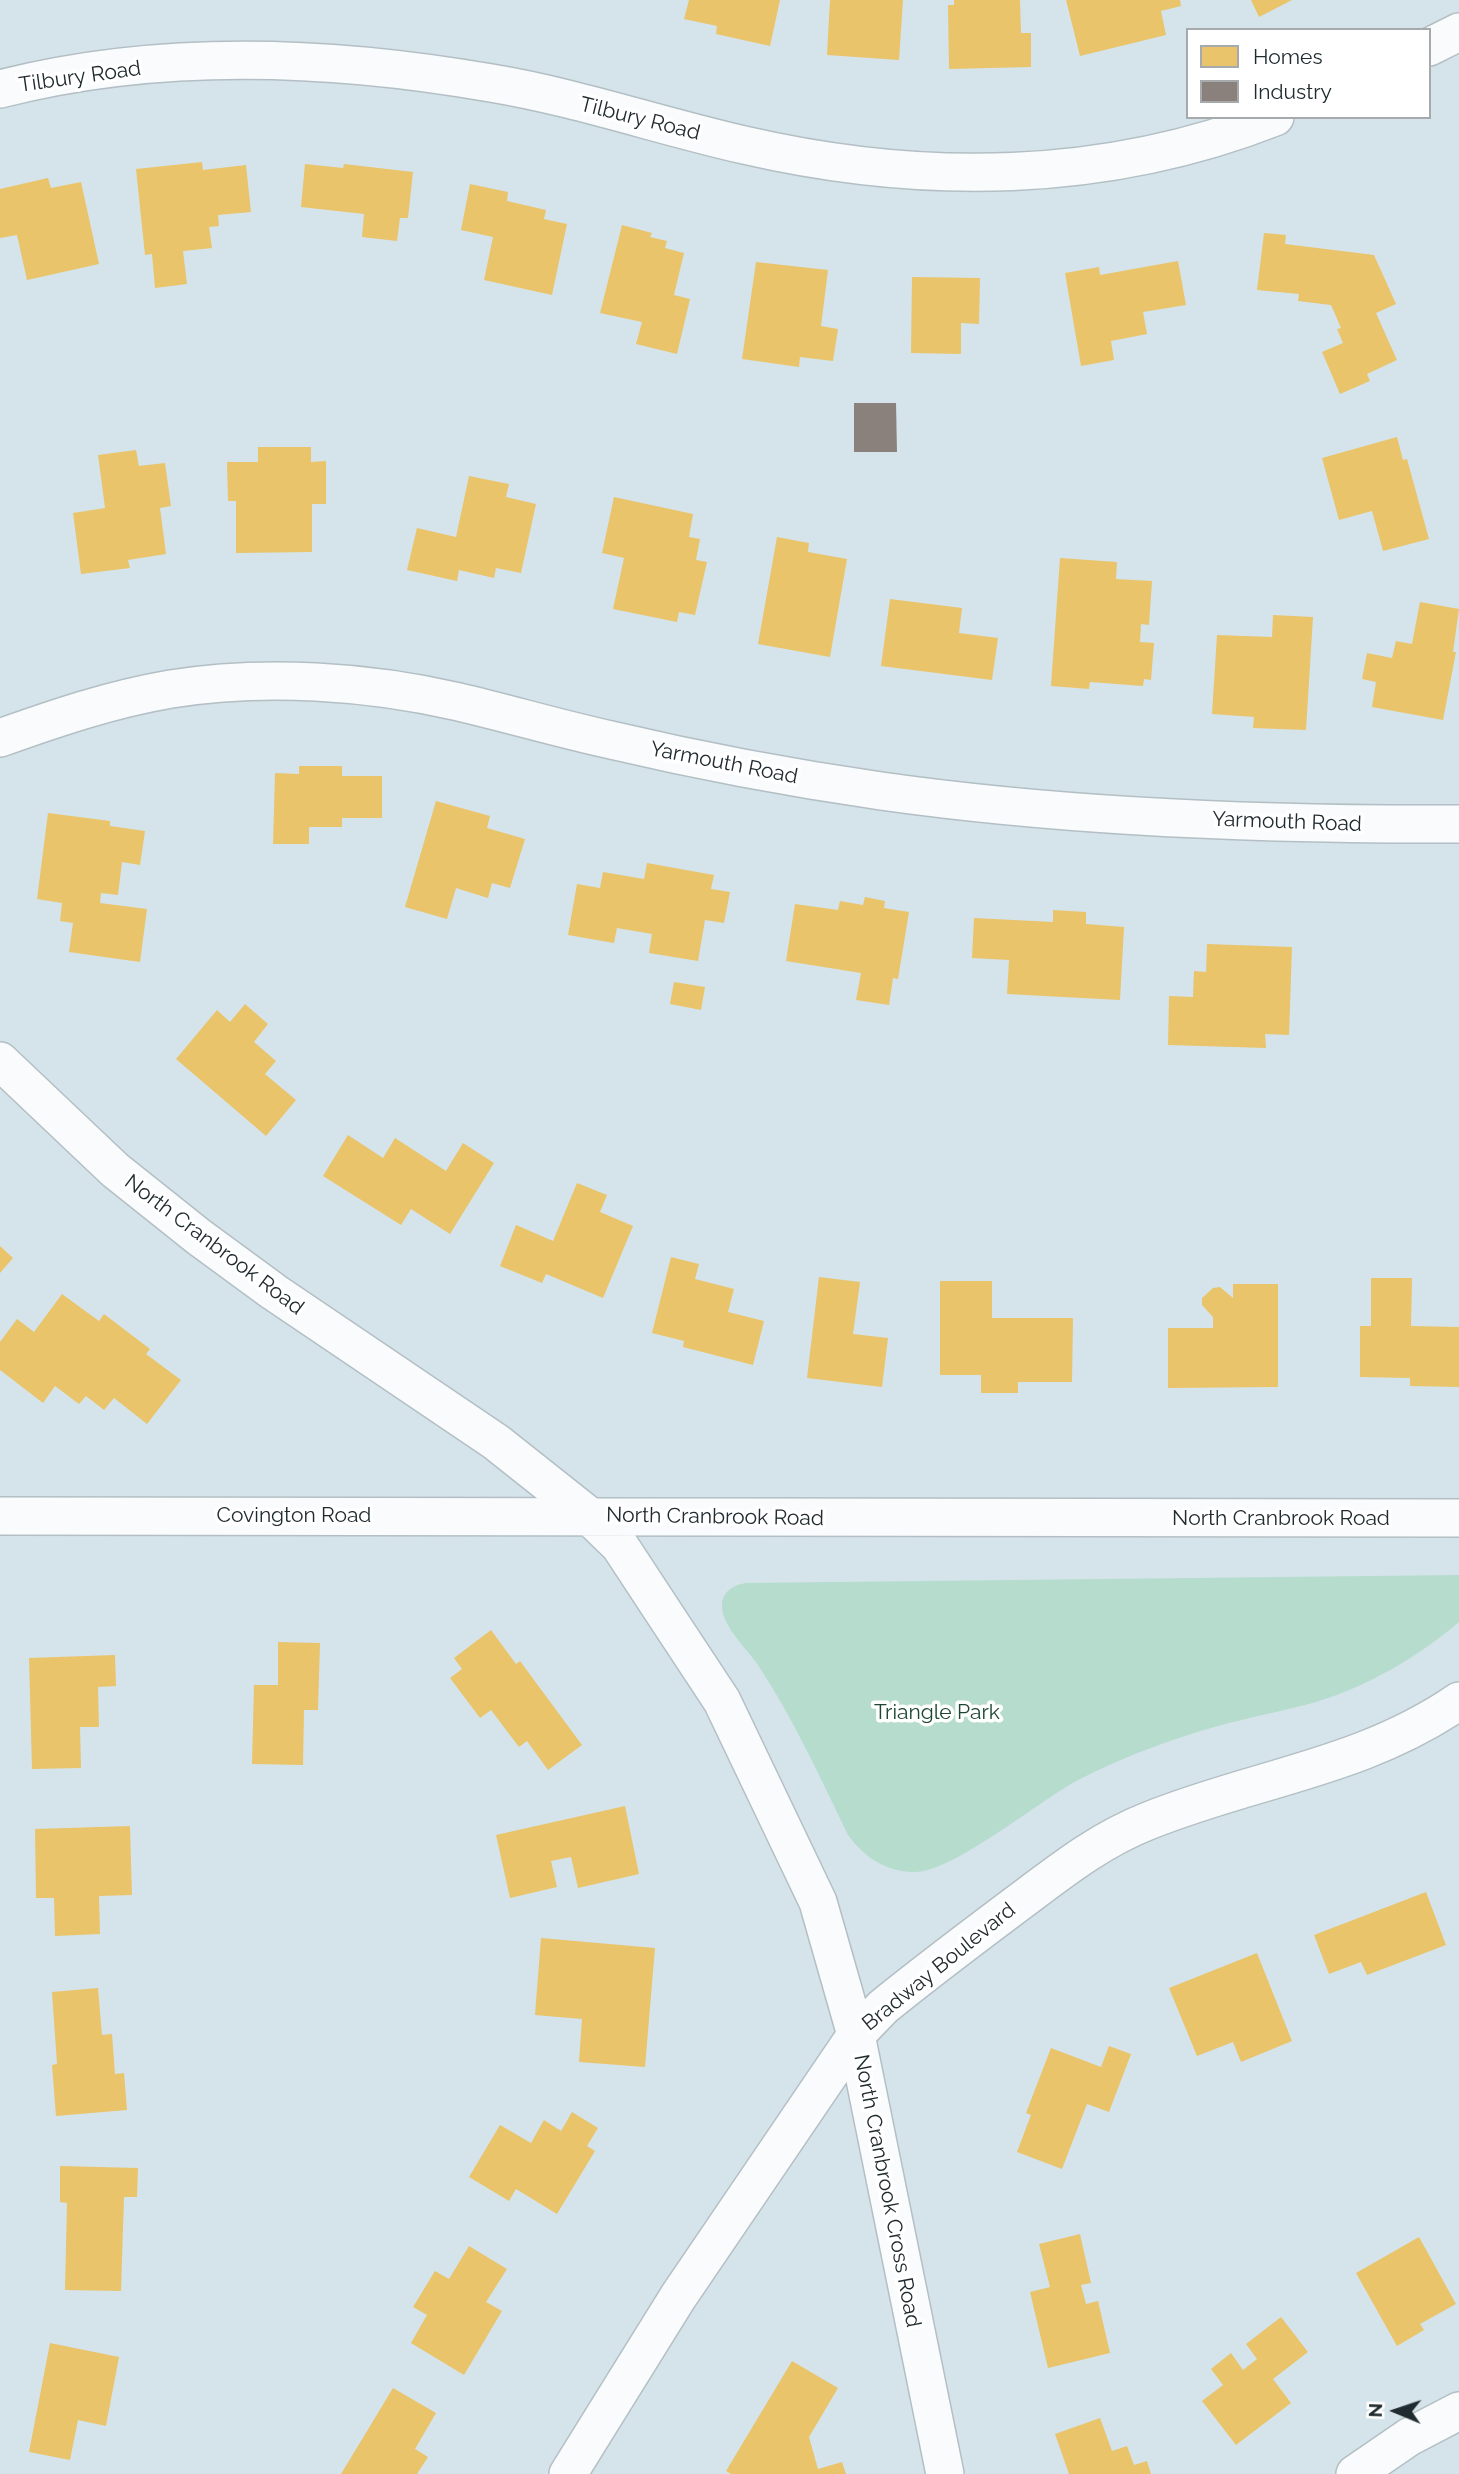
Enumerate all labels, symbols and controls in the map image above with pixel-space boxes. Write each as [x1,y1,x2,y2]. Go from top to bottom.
legend [1186,28,1431,119]
text: Homes [1253,44,1323,69]
street label: Tilbury Road [17,56,143,98]
text: Industry [1253,79,1332,104]
street label: Tilbury Road [577,92,703,146]
street label: Yarmouth Road [648,736,800,790]
street label: Yarmouth Road [1212,807,1362,837]
street label: North Cranbrook Road [119,1169,309,1321]
street label: Covington Road [217,1503,371,1529]
street label: North Cranbrook Road [606,1503,824,1531]
street label: North Cranbrook Road [1172,1506,1390,1532]
park label: Triangle Park [874,1700,1000,1726]
street label: Bradway Boulevard [857,1898,1021,2036]
street label: North Cranbrook Cross Road [848,2052,926,2330]
north arrow [1361,2376,1431,2446]
text: N [1364,2403,1386,2418]

